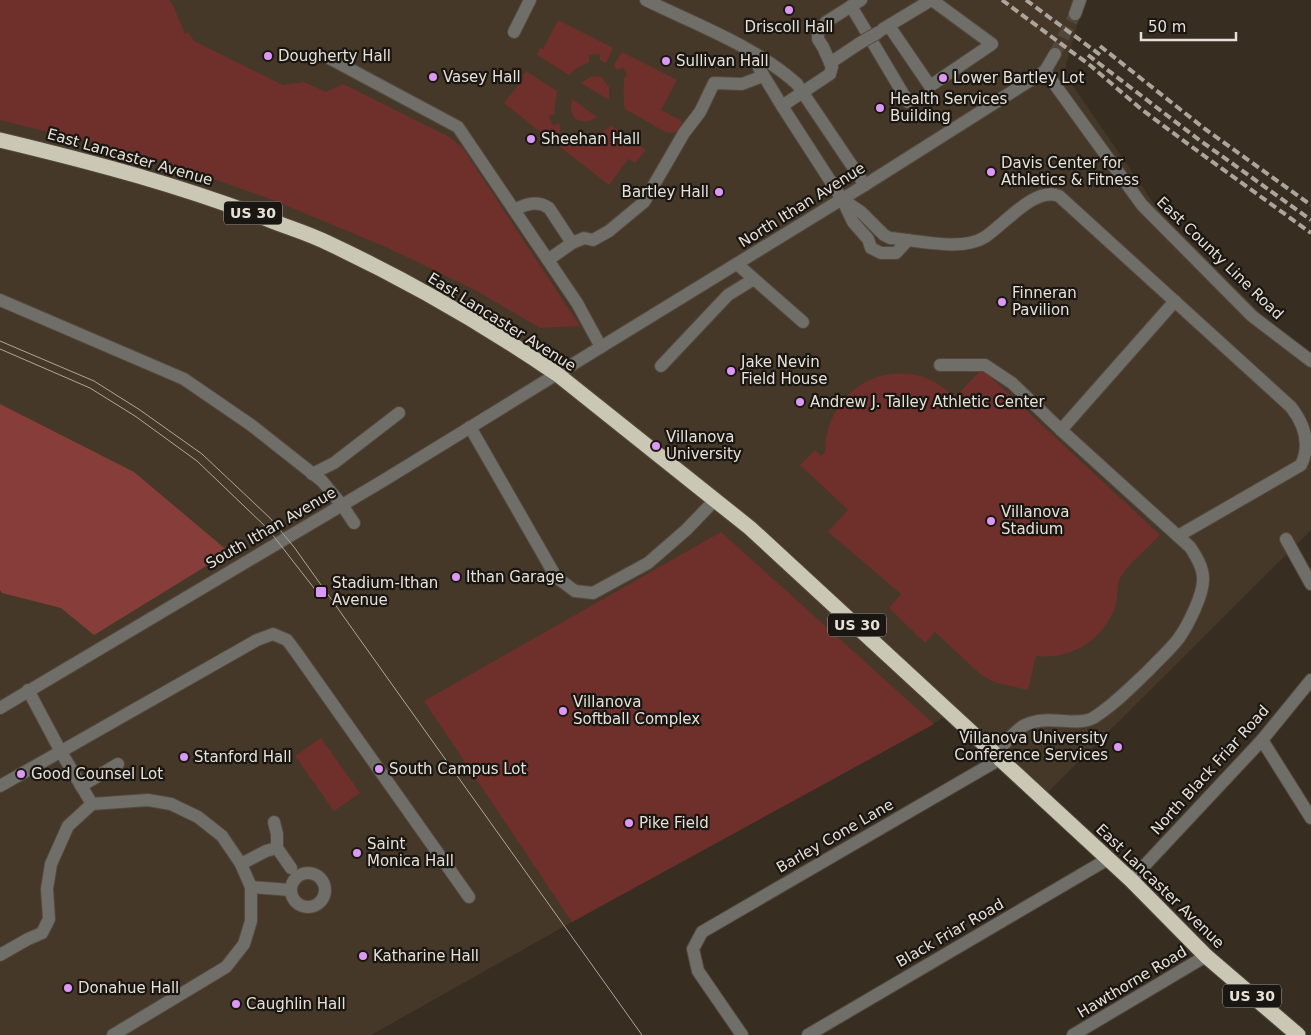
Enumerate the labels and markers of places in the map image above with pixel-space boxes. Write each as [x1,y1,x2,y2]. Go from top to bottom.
marker: Driscoll Hall [783,4,795,16]
place label: Driscoll Hall [744,18,834,36]
place label: Dougherty Hall [278,47,391,65]
marker: Dougherty Hall [262,50,274,62]
place label: Sullivan Hall [676,52,769,70]
marker: Sullivan Hall [660,55,672,67]
place label: Vasey Hall [443,68,521,86]
place label: Lower Bartley Lot [953,69,1085,87]
marker: Vasey Hall [427,71,439,83]
marker: Lower Bartley Lot [937,72,949,84]
place label: Health Services Building [890,90,1007,125]
marker: Health Services Building [874,102,886,114]
place label: Sheehan Hall [541,130,640,148]
marker: Sheehan Hall [525,133,537,145]
place label: Davis Center for Athletics & Fitness [1001,154,1139,189]
marker: Davis Center for Athletics & Fitness [985,166,997,178]
place label: Bartley Hall [622,183,709,201]
marker: Bartley Hall [713,186,725,198]
place label: Finneran Pavilion [1012,284,1077,319]
marker: Finneran Pavilion [996,296,1008,308]
place label: Jake Nevin Field House [740,353,827,388]
marker: Jake Nevin Field House [725,365,737,377]
place label: Andrew J. Talley Athletic Center [810,393,1046,411]
marker: Andrew J. Talley Athletic Center [794,396,806,408]
place label: Villanova University [666,428,742,463]
marker: Villanova University [650,440,662,452]
place label: Villanova Stadium [1001,503,1069,538]
marker: Villanova Stadium [985,515,997,527]
place label: Ithan Garage [466,568,564,586]
marker: Ithan Garage [450,571,462,583]
place label: Stadium-Ithan Avenue [332,574,438,609]
marker: Stadium-Ithan Avenue [314,585,328,599]
place label: Villanova Softball Complex [573,693,700,728]
marker: Villanova Softball Complex [557,705,569,717]
place label: Villanova University Conference Services [954,729,1108,764]
marker: Villanova University Conference Services [1112,741,1124,753]
place label: Stanford Hall [194,748,292,766]
marker: Stanford Hall [178,751,190,763]
place label: South Campus Lot [389,760,527,778]
marker: South Campus Lot [373,763,385,775]
place label: Good Counsel Lot [31,765,163,783]
marker: Good Counsel Lot [15,768,27,780]
place label: Pike Field [639,814,709,832]
marker: Pike Field [623,817,635,829]
place label: Saint Monica Hall [367,835,454,870]
marker: Saint Monica Hall [351,847,363,859]
place label: Katharine Hall [373,947,479,965]
marker: Katharine Hall [357,950,369,962]
place label: Donahue Hall [78,979,179,997]
marker: Donahue Hall [62,982,74,994]
place label: Caughlin Hall [246,995,346,1013]
marker: Caughlin Hall [230,998,242,1010]

